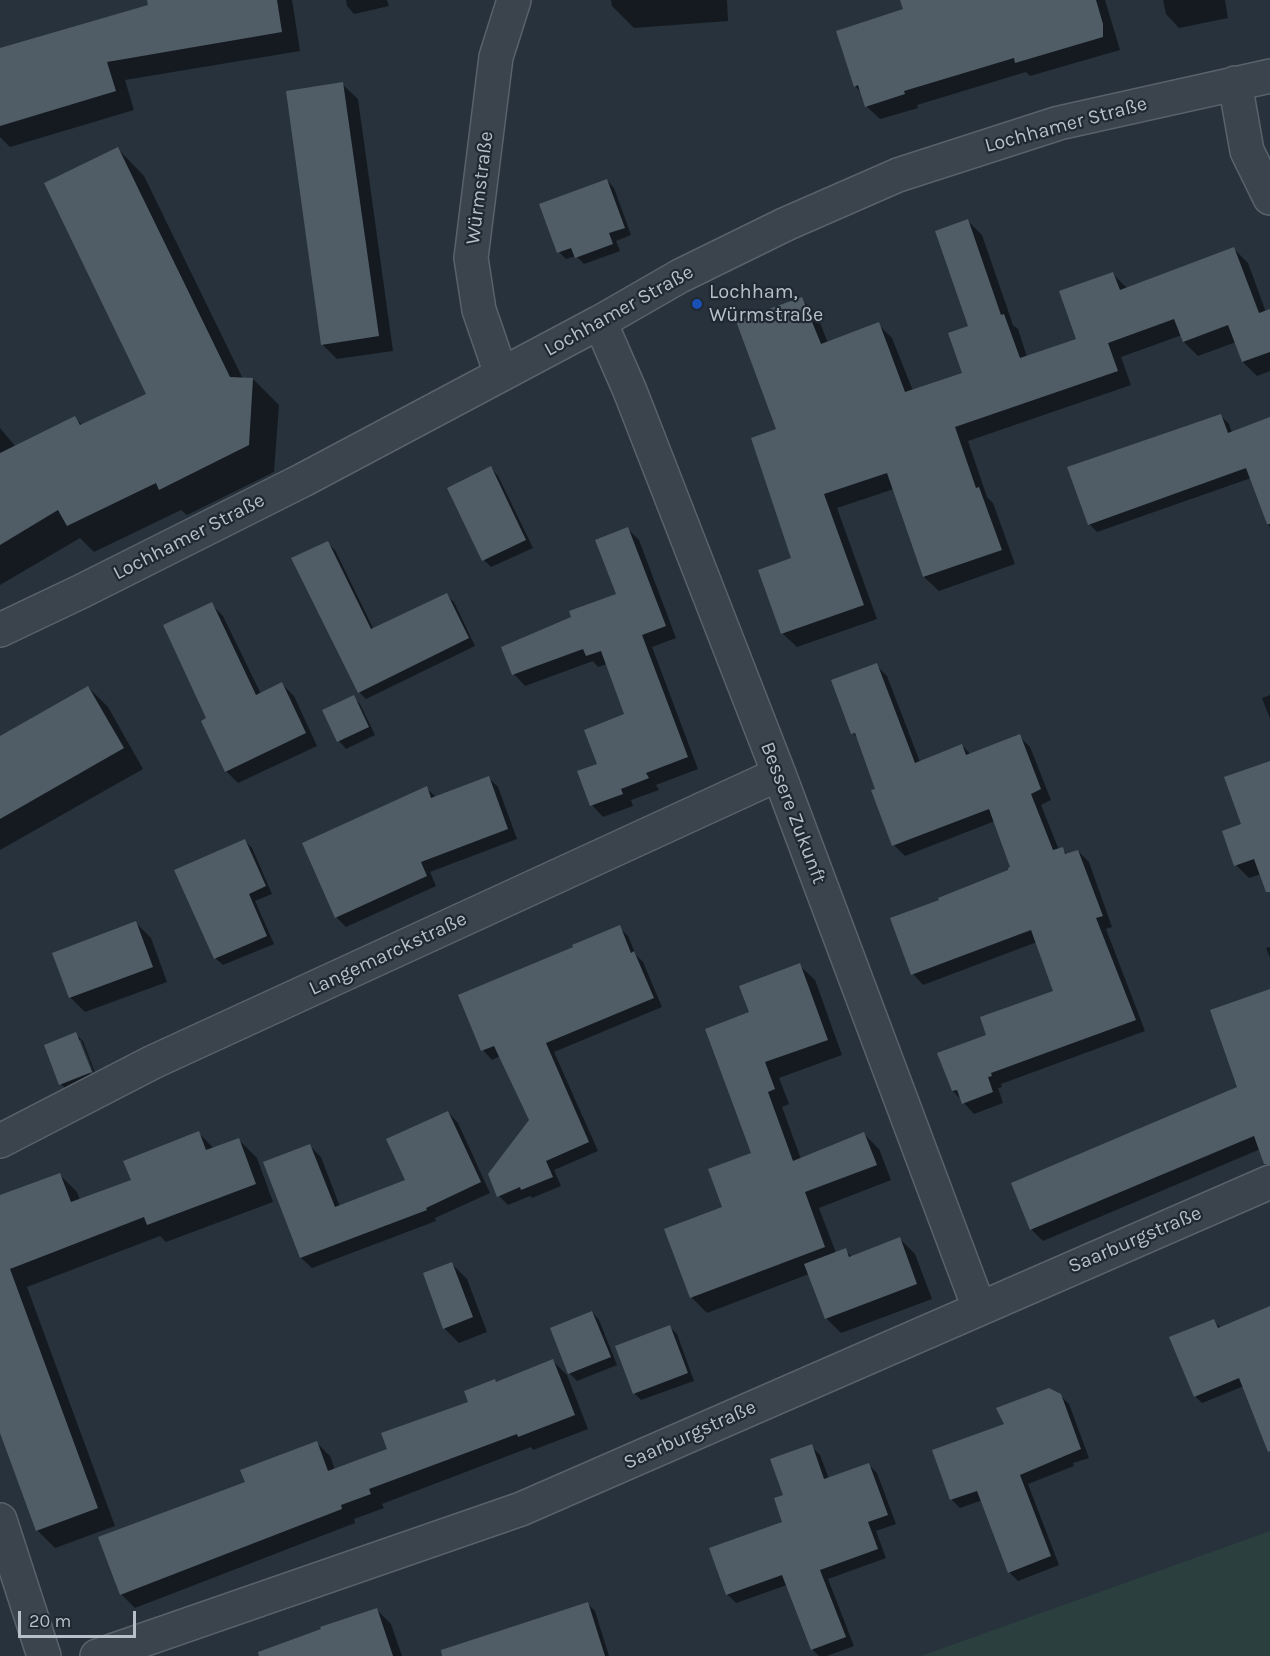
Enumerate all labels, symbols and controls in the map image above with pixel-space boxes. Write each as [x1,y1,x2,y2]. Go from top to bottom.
street label: Lochhamer Straße [982,92,1150,158]
street label: Würmstraße [461,130,499,246]
street label: Lochhamer Straße [540,260,698,362]
place label: Lochham, Würmstraße [709,280,823,327]
marker: Lochham, Würmstraße [690,297,704,311]
street label: Lochhamer Straße [109,488,269,586]
street label: Bessere Zukunft [755,739,831,887]
street label: Langemarckstraße [305,907,471,1001]
street label: Saarburgstraße [1065,1201,1205,1279]
street label: Saarburgstraße [620,1395,760,1475]
scale bar [21,1599,140,1637]
text: 20 m [29,1610,71,1632]

